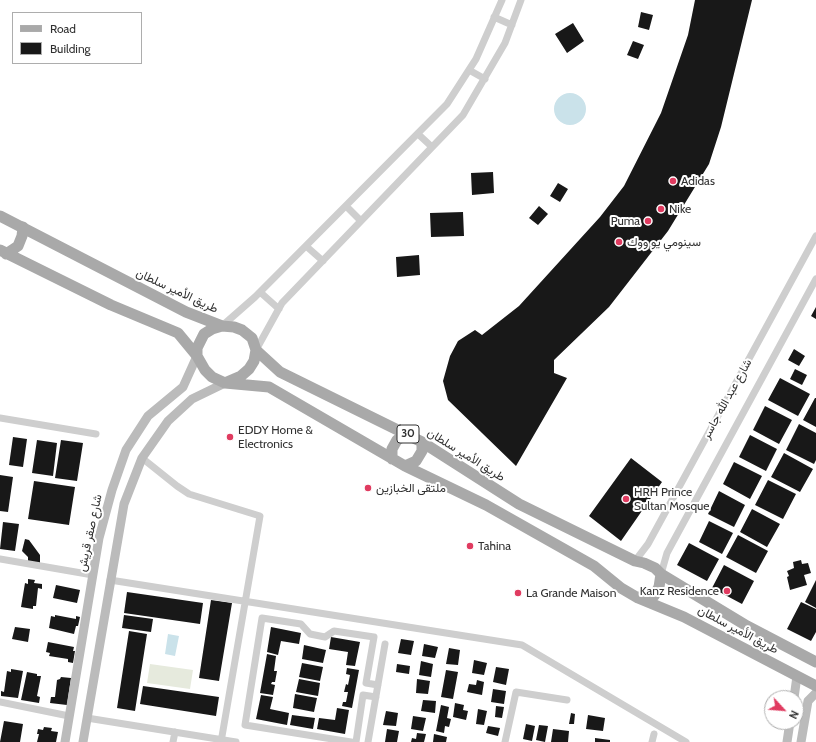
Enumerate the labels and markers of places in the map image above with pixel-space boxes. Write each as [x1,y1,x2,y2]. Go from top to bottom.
place label: Adidas [681,174,715,188]
marker: Adidas [668,176,678,186]
place label: Nike [669,202,691,216]
marker: Nike [656,204,666,214]
place label: Puma [611,214,640,228]
marker: Puma [643,216,653,226]
place label: سينومي يو ووك [627,235,701,249]
marker: سينومي يو ووك [614,237,624,247]
place label: EDDY Home & Electronics [238,423,313,451]
marker: EDDY Home & Electronics [225,432,235,442]
place label: ملتقى الخبازين [376,481,446,495]
marker: ملتقى الخبازين [363,483,373,493]
place label: HRH Prince Sultan Mosque [634,485,709,513]
marker: HRH Prince Sultan Mosque [621,494,631,504]
place label: Tahina [478,539,511,553]
marker: Tahina [465,541,475,551]
place label: Kanz Residence [640,584,719,598]
place label: La Grande Maison [526,586,616,600]
marker: Kanz Residence [722,586,732,596]
marker: La Grande Maison [513,588,523,598]

